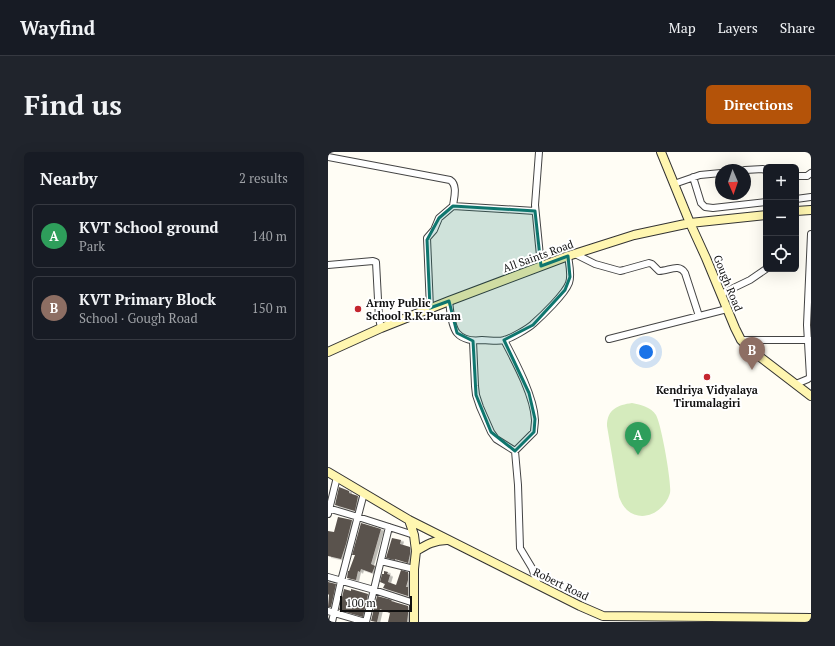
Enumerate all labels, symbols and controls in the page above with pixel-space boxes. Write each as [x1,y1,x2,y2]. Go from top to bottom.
text: Wayfind [20,15,95,40]
text: Map [669,18,696,37]
text: Layers [718,18,758,37]
text: Share [780,18,815,37]
button: Directions [706,85,811,124]
text: Find us [24,86,122,123]
north arrow [715,164,751,200]
map controls [763,164,799,272]
button: + [763,164,799,200]
text: Nearby [40,167,98,190]
text: 2 results [239,169,288,187]
button: − [763,200,799,236]
text: KVT School ground [79,217,219,237]
text: A [49,227,59,245]
text: 140 m [252,227,287,245]
button: locate [763,236,799,272]
text: Park [79,237,105,255]
street label: All Saints Road [501,237,575,275]
street label: Gough Road [710,253,746,313]
text: KVT Primary Block [79,289,216,309]
place label: Army Public School R.K.Puram [366,296,462,323]
text: B [50,299,58,317]
text: 150 m [252,299,287,317]
marker: Army Public School R.K.Puram [353,304,363,314]
text: School · Gough Road [79,309,198,327]
pin: B [739,337,765,370]
your location [636,342,656,362]
marker: Kendriya Vidyalaya Tirumalagiri [702,372,712,382]
place label: Kendriya Vidyalaya Tirumalagiri [656,383,758,410]
pin: A [625,422,651,455]
street label: Robert Road [531,565,591,603]
scale bar [340,594,412,613]
text: 100 m [346,596,376,610]

